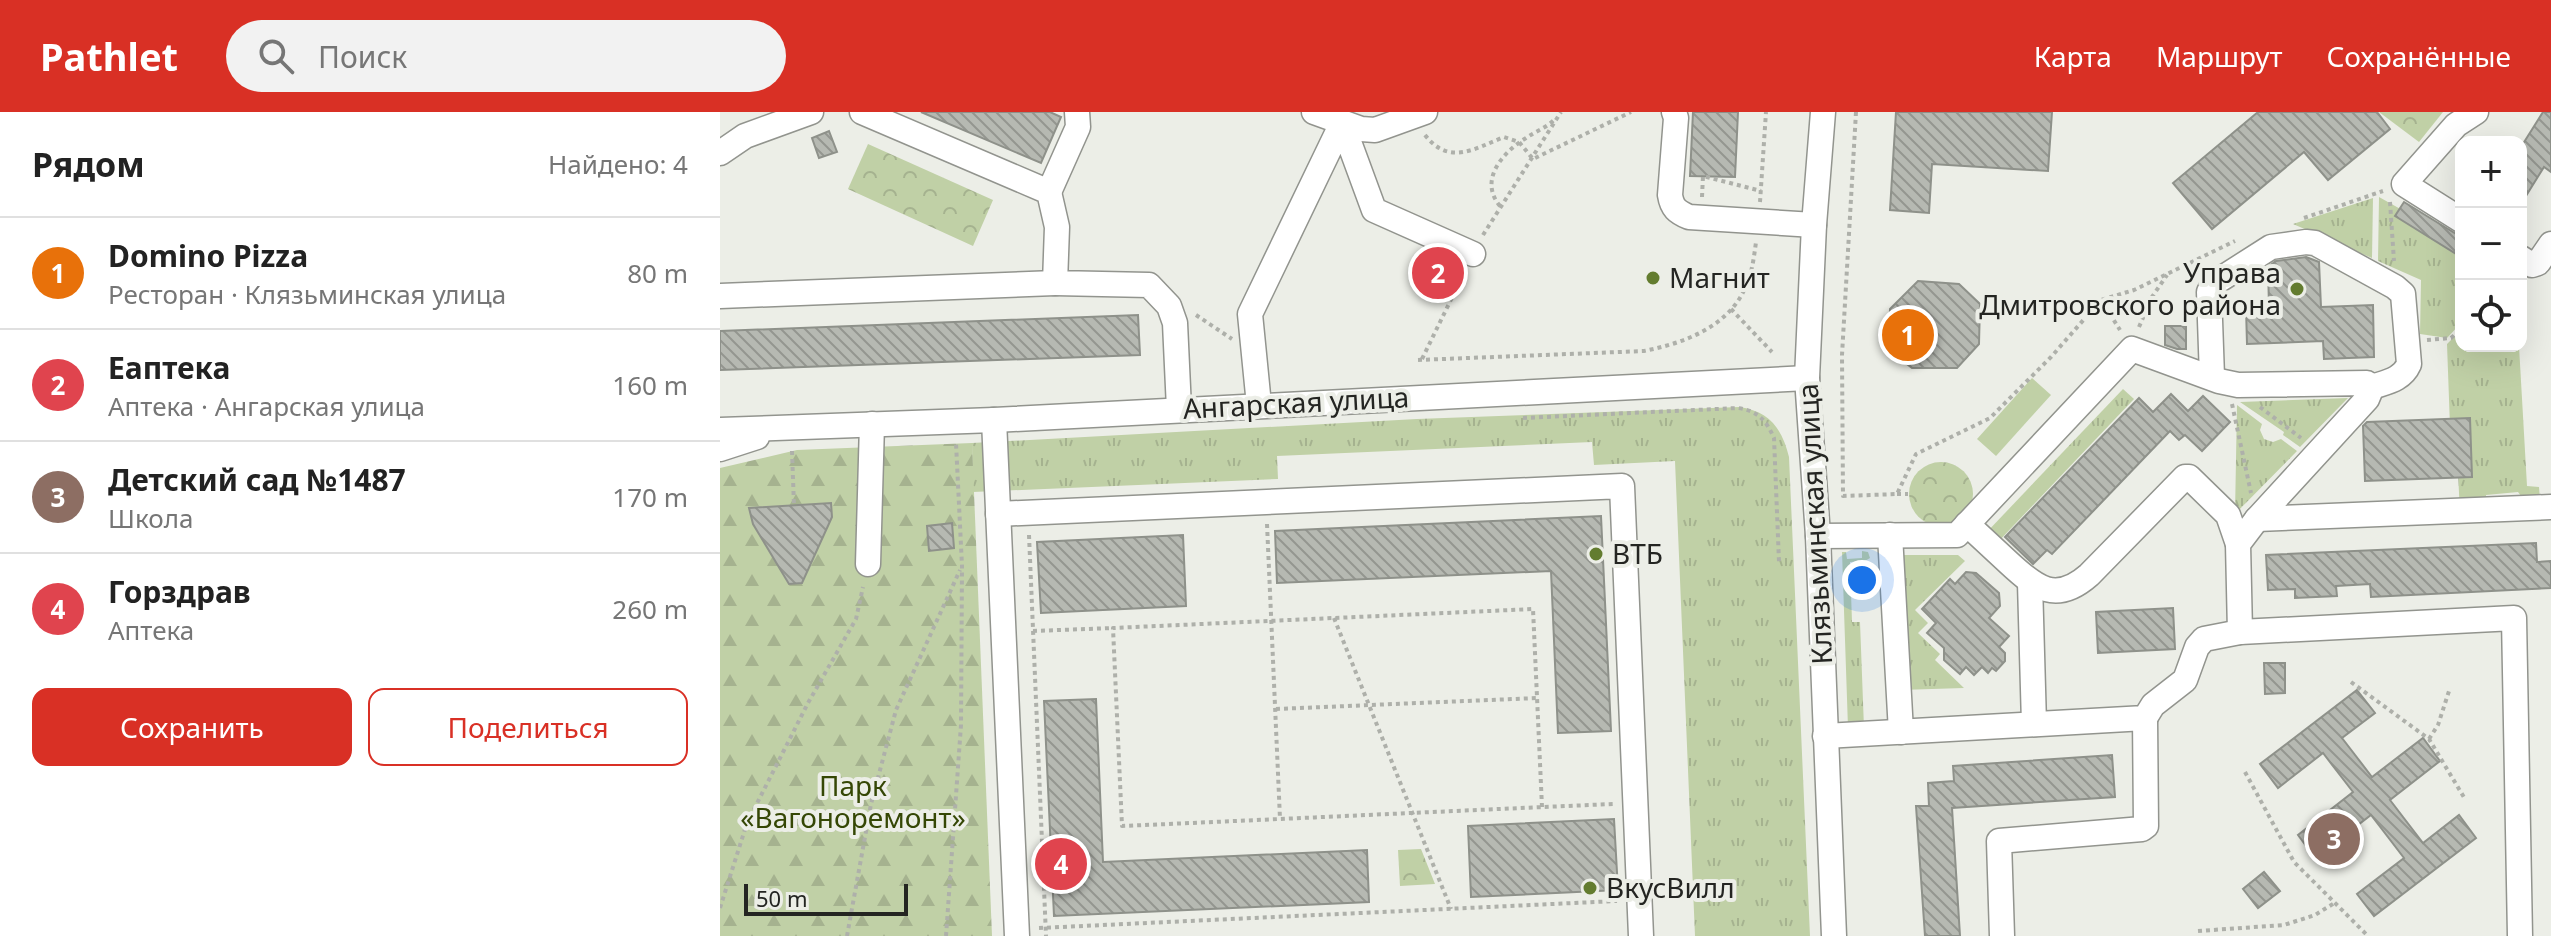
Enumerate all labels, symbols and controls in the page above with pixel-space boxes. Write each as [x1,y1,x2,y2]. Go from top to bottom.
search box [226,20,786,92]
text: Pathlet [40,30,178,82]
icon: search [254,34,298,78]
text: Поиск [318,36,407,77]
text: Карта [2034,37,2112,75]
text: Маршрут [2156,37,2282,75]
text: Сохранённые [2326,37,2511,75]
map controls [2455,136,2527,352]
button: + [2455,136,2527,208]
text: Рядом [32,141,145,187]
text: Найдено: 4 [548,146,688,182]
button: − [2455,208,2527,280]
text: Domino Pizza [108,235,308,276]
pin: 2 [1412,243,1464,303]
place label: Управа Дмитровского района [1979,253,2281,323]
text: 1 [51,255,65,291]
text: 80 m [627,255,688,291]
place label: Магнит [1669,258,1770,296]
marker: Магнит [1644,269,1662,287]
text: Ресторан · Клязьминская улица [108,276,506,312]
marker: Управа Дмитровского района [2288,280,2306,298]
button: locate [2455,280,2527,352]
pin: 1 [1882,305,1934,365]
text: Еаптека [108,347,230,388]
text: 2 [51,367,65,403]
text: 160 m [612,367,688,403]
street label: Ангарская улица [1182,377,1410,427]
street label: Клязьминская улица [1788,382,1840,666]
text: Аптека · Ангарская улица [108,388,425,424]
text: Детский сад №1487 [108,459,406,500]
text: 3 [51,479,65,515]
text: 170 m [612,479,688,515]
text: Школа [108,500,193,536]
place label: ВТБ [1612,534,1663,572]
marker: ВТБ [1587,545,1605,563]
your location [1842,560,1882,600]
text: Горздрав [108,571,251,612]
text: 4 [51,591,65,627]
text: 260 m [612,591,688,627]
text: Аптека [108,612,194,648]
button: Сохранить [32,688,352,766]
button: Поделиться [368,688,688,766]
park label: Парк «Вагоноремонт» [740,766,966,836]
pin: 3 [2308,809,2360,869]
pin: 4 [1035,834,1087,894]
place label: ВкусВилл [1606,868,1735,906]
marker: ВкусВилл [1581,879,1599,897]
scale bar [744,880,908,916]
text: 50 m [756,883,807,913]

